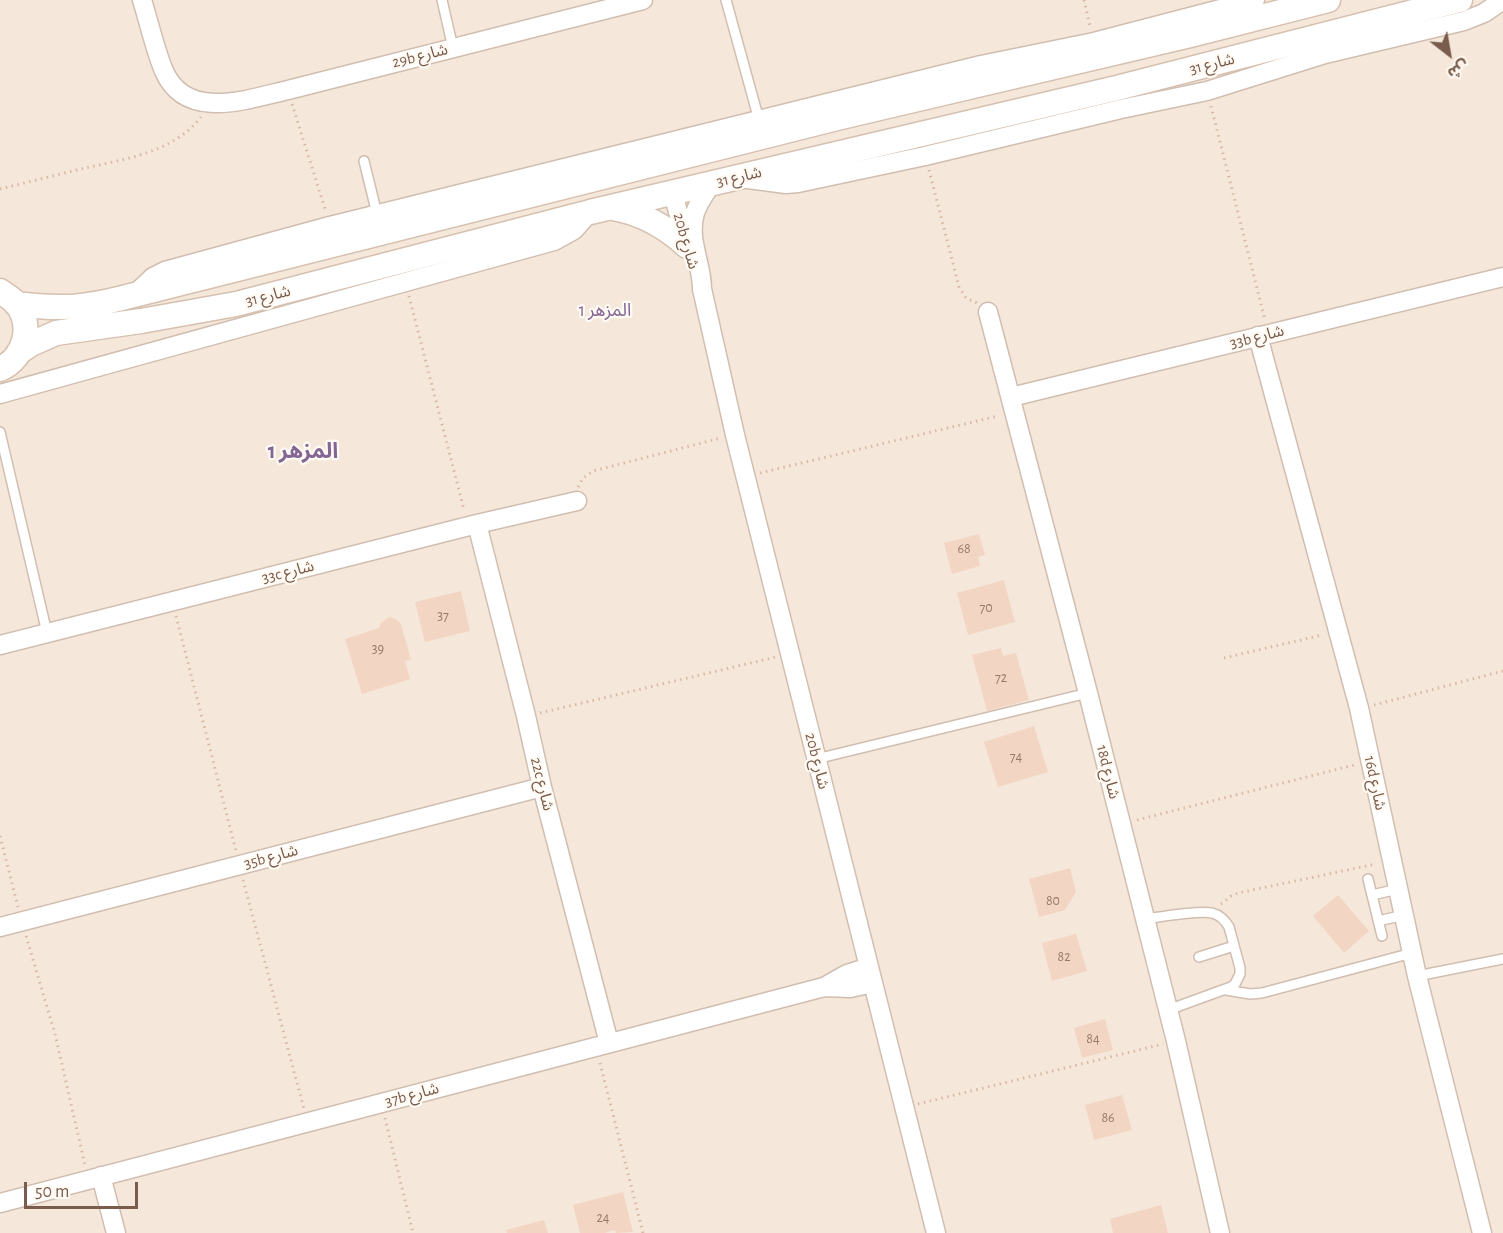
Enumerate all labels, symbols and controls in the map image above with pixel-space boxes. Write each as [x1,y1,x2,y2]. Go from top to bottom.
north arrow [1419,24,1479,84]
street label: 29b شارع [390,40,450,72]
street label: شارع 31 [1187,49,1237,79]
text: ش [1445,57,1472,82]
street label: شارع 31 [714,162,764,192]
street label: 20b شارع [669,211,703,271]
street label: شارع 31 [243,281,293,311]
district label: المزهر 1 [579,300,631,322]
street label: 33b شارع [1228,321,1286,353]
district label: المزهر 1 [268,438,338,464]
house number: 68 [957,541,971,557]
street label: 33c شارع [260,556,316,588]
house number: 70 [979,600,993,616]
house number: 37 [437,608,449,624]
house number: 39 [372,641,384,657]
house number: 72 [995,670,1007,686]
street label: 20b شارع [801,731,833,791]
street label: 18d شارع [1092,743,1124,801]
house number: 74 [1010,749,1022,765]
street label: 16d شارع [1360,754,1390,812]
street label: 22c شارع [526,755,558,813]
street label: 35b شارع [242,841,300,873]
house number: 80 [1046,893,1060,909]
house number: 82 [1057,949,1071,965]
house number: 84 [1086,1031,1100,1047]
street label: 37b شارع [383,1079,441,1111]
house number: 86 [1101,1110,1115,1126]
scale bar [27,1170,141,1208]
text: 50 m [35,1183,69,1201]
house number: 24 [596,1210,610,1226]

